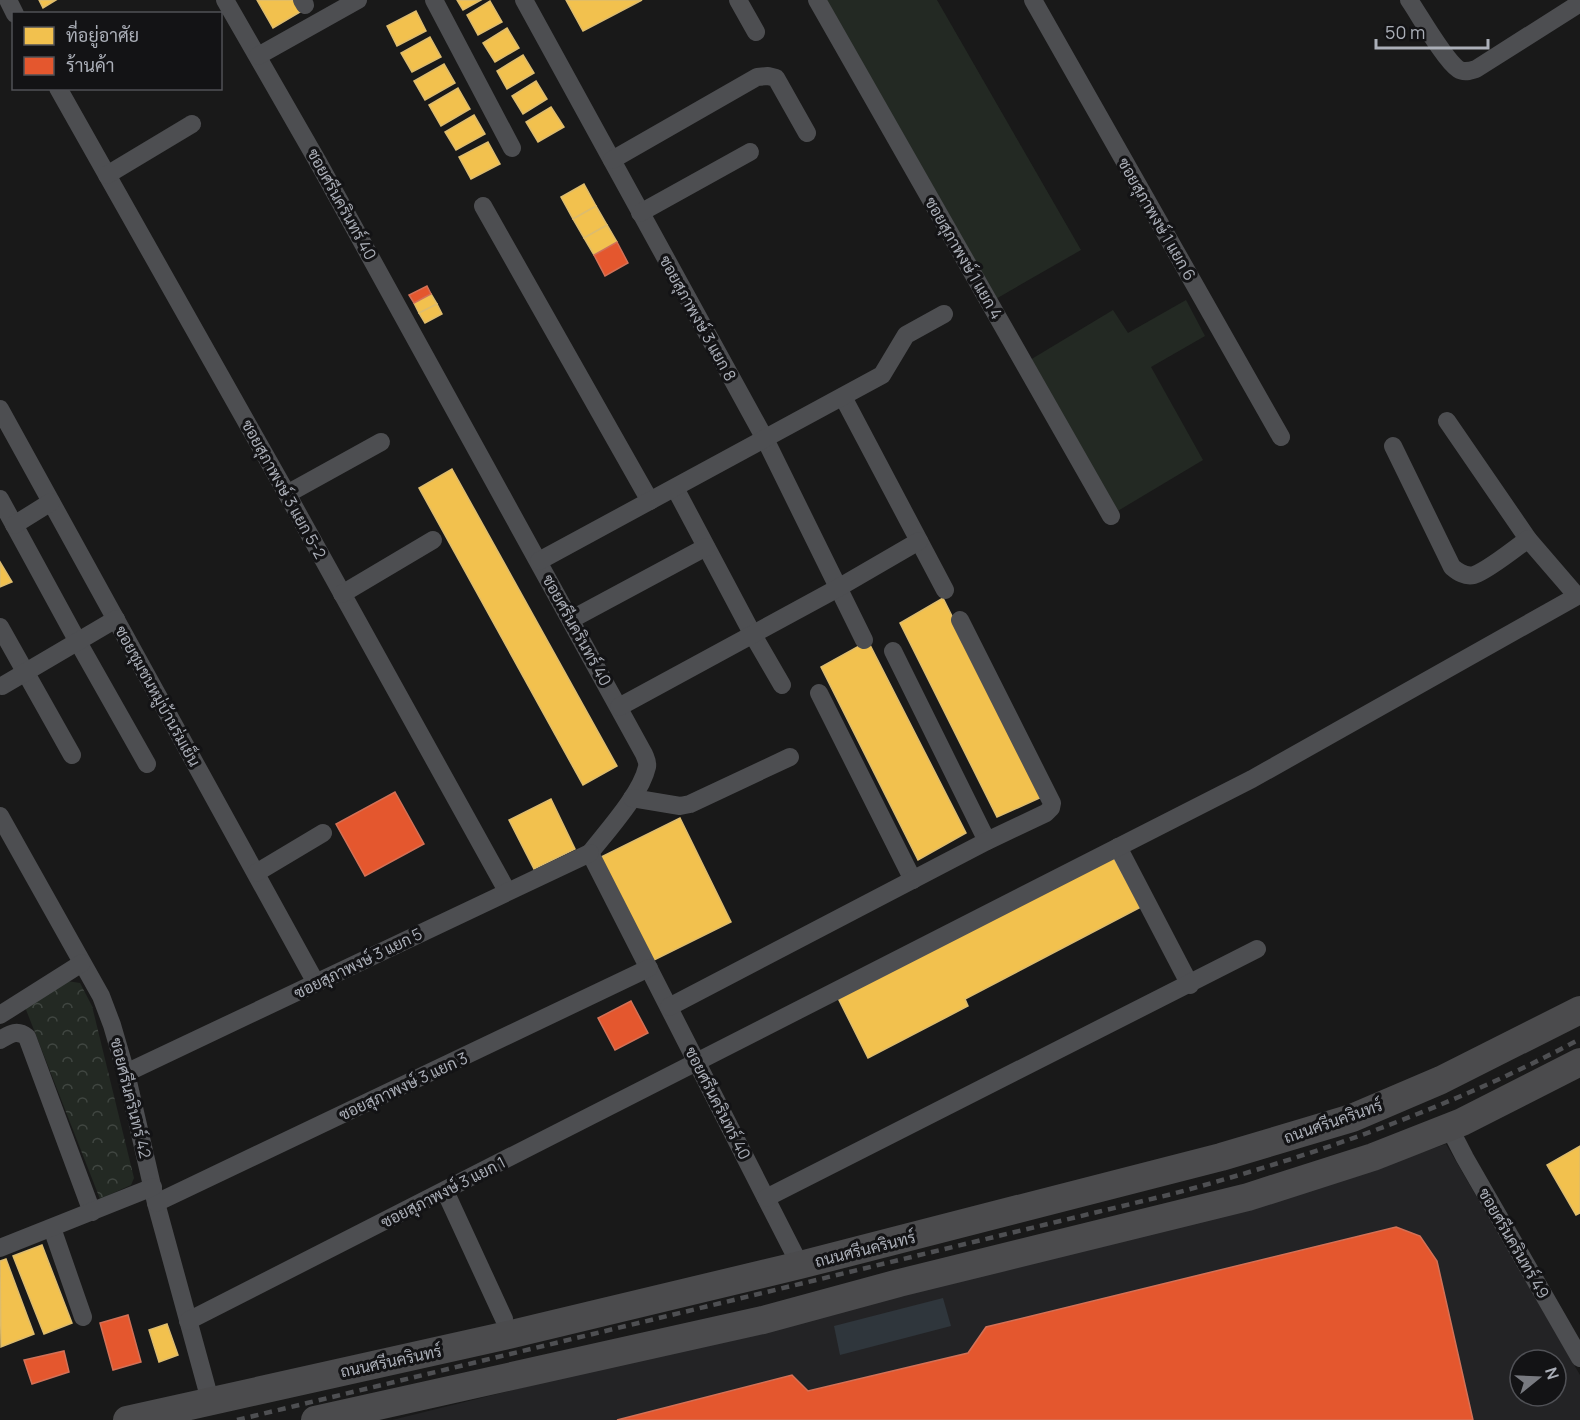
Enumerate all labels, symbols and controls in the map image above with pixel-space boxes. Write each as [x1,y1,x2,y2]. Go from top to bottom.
legend [12,12,222,90]
scale bar [1376,12,1488,50]
text: ที่อยู่อาศัย [66,20,139,49]
text: 50 m [1385,20,1425,44]
text: ร้านค้า [66,53,115,77]
street label: ซอยศรีนครินทร์ 40 [302,144,383,264]
street label: ซอยสุภาพงษ์ 1 แยก 6 [1112,153,1202,285]
street label: ซอยสุภาพงษ์ 1 แยก 4 [919,192,1009,324]
street label: ซอยสุภาพงษ์ 3 แยก 8 [653,251,743,385]
street label: ซอยสุภาพงษ์ 3 แยก 5-2 [236,415,332,563]
street label: ซอยศรีนครินทร์ 40 [537,570,618,690]
street label: ซอยชุมชนหมู่บ้านร่มเย็น [109,621,208,771]
street label: ซอยสุภาพงษ์ 3 แยก 5 [290,921,426,1005]
street label: ซอยศรีนครินทร์ 42 [105,1035,158,1161]
street label: ซอยศรีนครินทร์ 40 [680,1042,757,1163]
street label: ซอยสุภาพงษ์ 3 แยก 3 [335,1046,471,1126]
street label: ถนนศรีนครินทร์ [1280,1093,1386,1148]
street label: ซอยสุภาพงษ์ 3 แยก 1 [376,1150,510,1234]
street label: ซอยศรีนครินทร์ 49 [1473,1183,1555,1302]
street label: ถนนศรีนครินทร์ [812,1225,918,1272]
street label: ถนนศรีนครินทร์ [338,1338,444,1382]
north arrow [1508,1348,1568,1408]
text: N [1540,1364,1565,1382]

